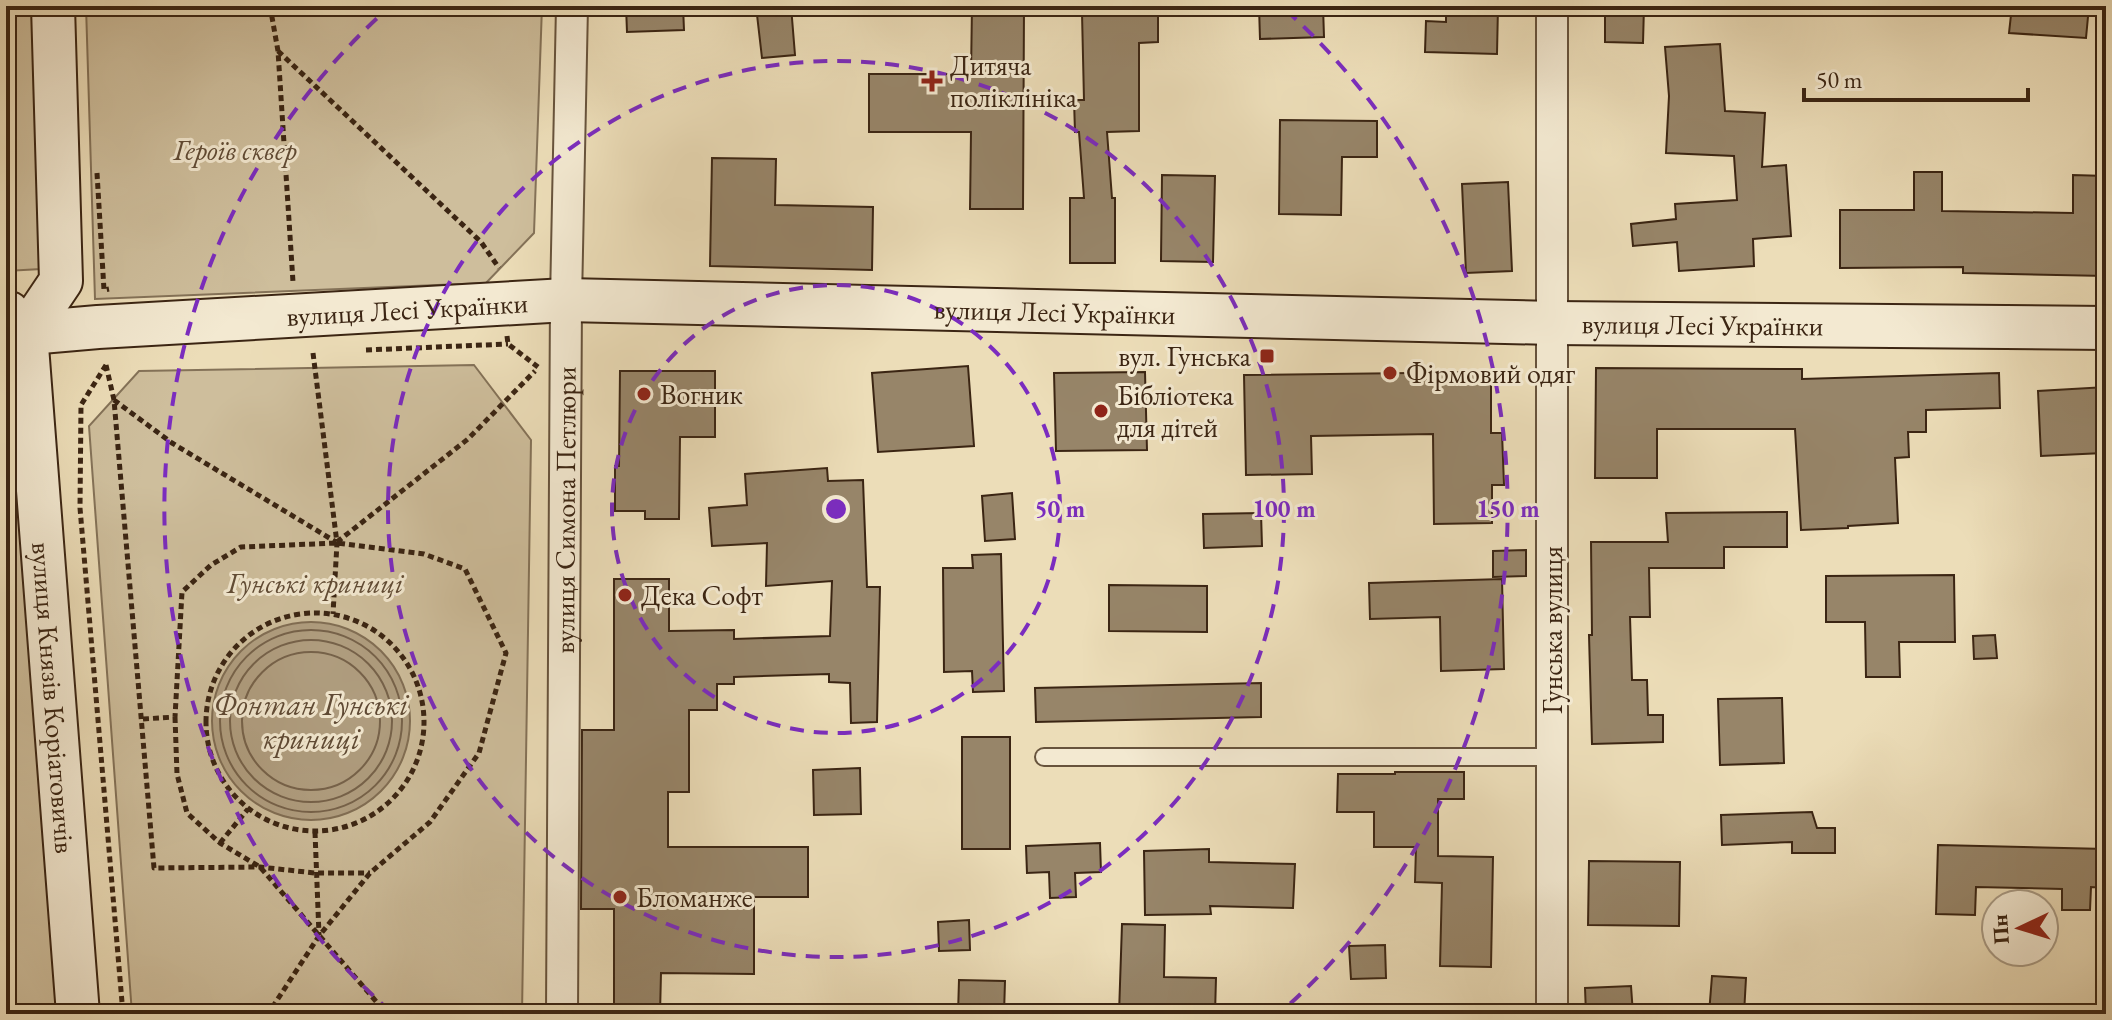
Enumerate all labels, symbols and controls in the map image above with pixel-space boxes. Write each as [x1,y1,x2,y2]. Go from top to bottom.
place label: Дитяча поліклініка [950,47,1078,115]
scale bar [1804,52,2028,102]
text: 50 m [1816,64,1863,95]
marker: Дитяча поліклініка [921,70,943,92]
park label: Героїв сквер [172,132,298,168]
street label: вулиця Лесі Українки [285,284,529,334]
street label: вулиця Лесі Українки [933,291,1176,332]
street label: вулиця Лесі Українки [1582,305,1824,343]
place label: вул. Гунська [1118,338,1252,374]
marker: вул. Гунська [1258,347,1276,365]
place label: Фірмовий одяг [1406,355,1575,391]
marker: Фірмовий одяг [1381,364,1399,382]
street label: вулиця Симона Петлюри [546,366,584,654]
place label: Вогник [660,376,743,412]
place label: Бібліотека для дітей [1117,377,1234,445]
marker: Вогник [635,385,653,403]
marker: Бібліотека для дітей [1092,402,1110,420]
text: 50 m [1035,493,1085,524]
text: 100 m [1252,493,1316,524]
text: 150 m [1476,493,1540,524]
centre of rings [822,495,850,523]
street label: вулиця Князів Коріатовичів [24,541,84,855]
street label: Гунська вулиця [1534,546,1570,714]
park label: Гунські криниці [226,565,405,601]
place label: Дека Софт [641,577,764,613]
marker: Дека Софт [616,586,634,604]
water label: Фонтан Гунські криниці [214,685,409,758]
place label: Бломанже [636,879,753,915]
marker: Бломанже [611,888,629,906]
north arrow [1980,888,2060,968]
text: Пн [1985,913,2016,945]

